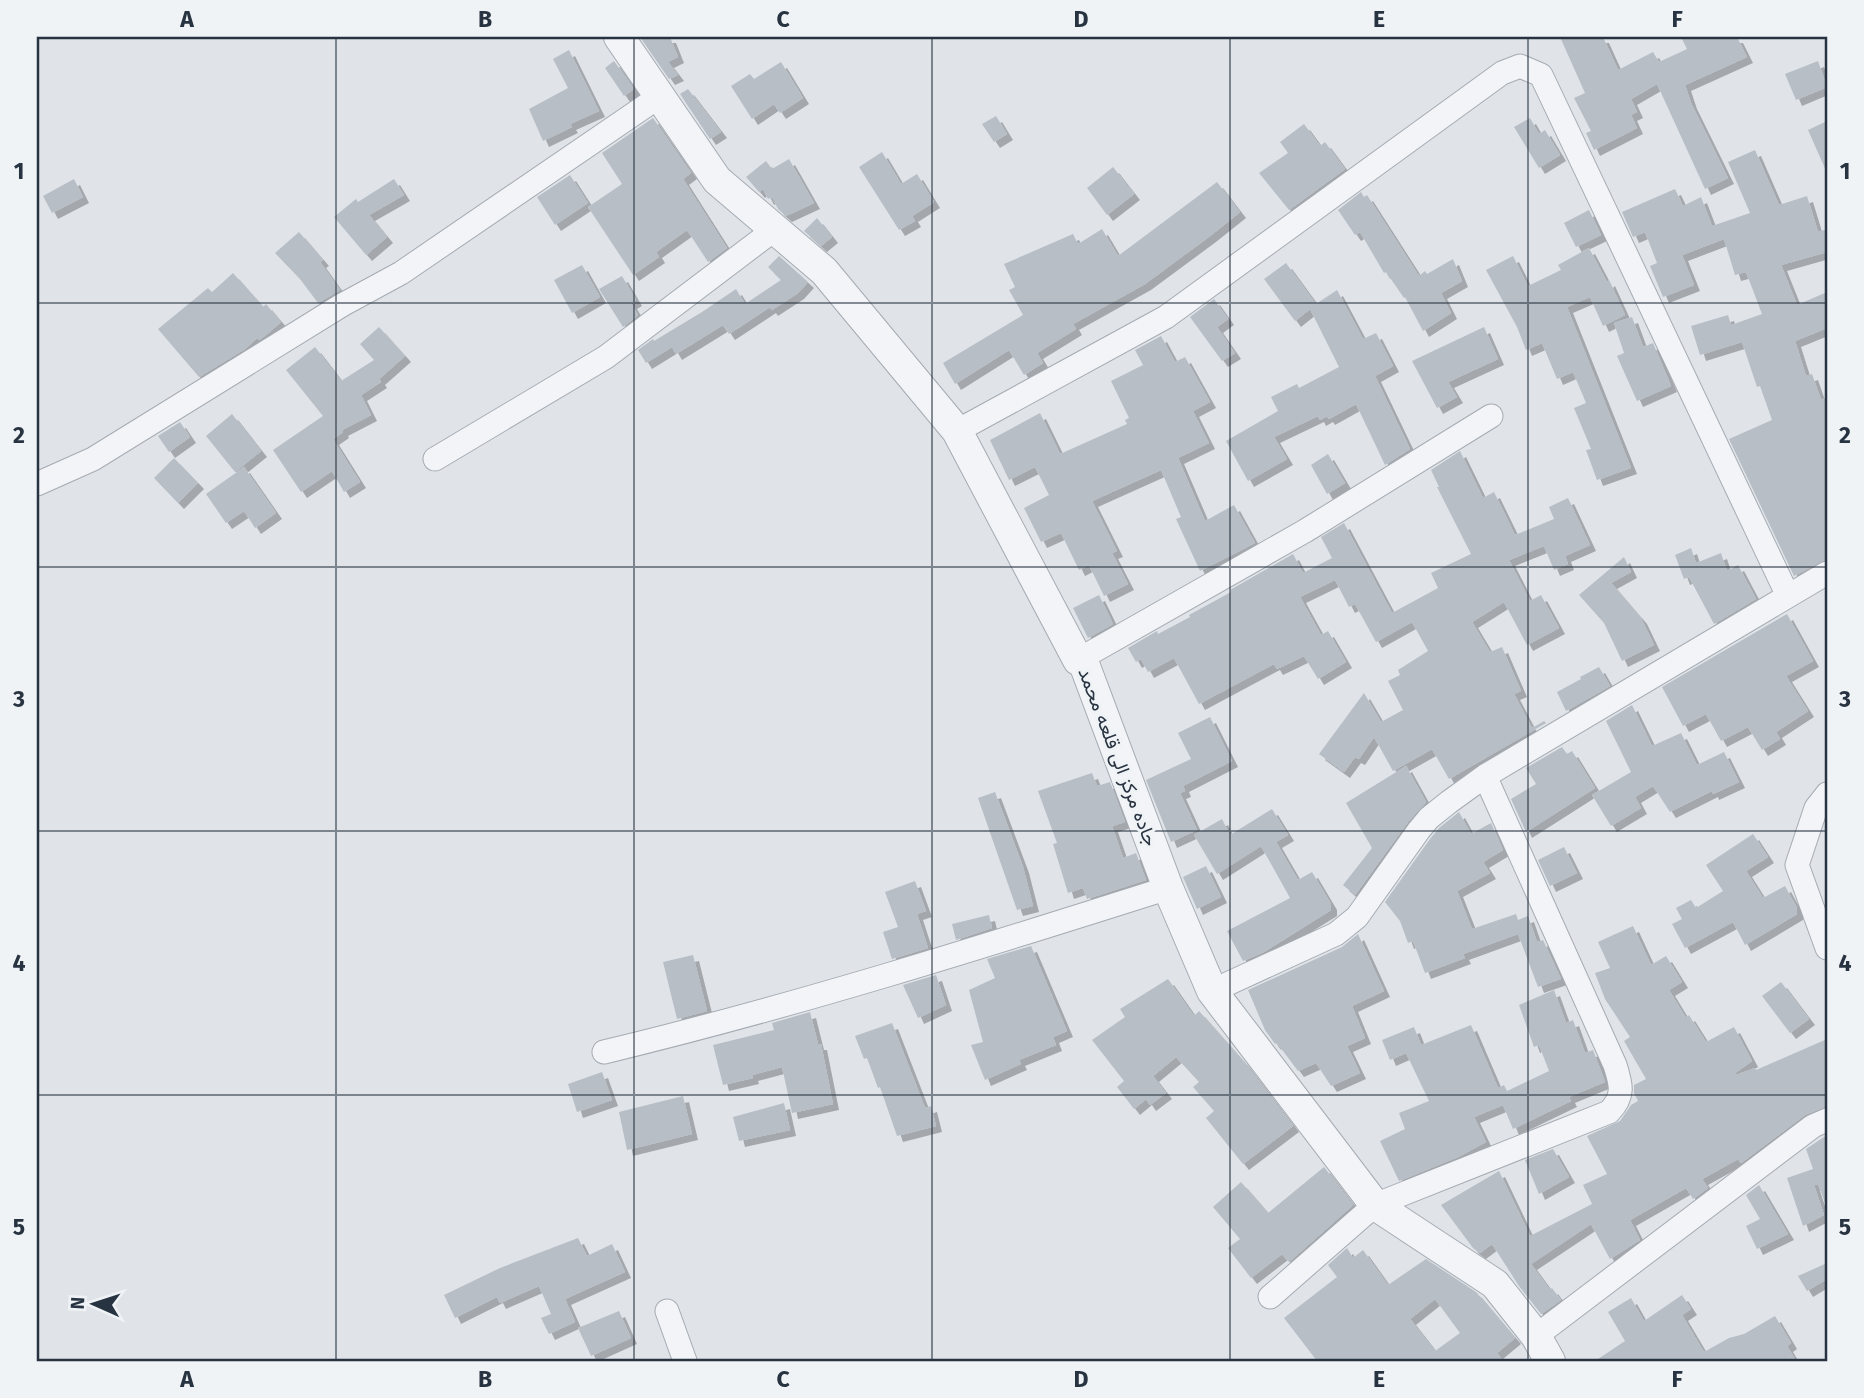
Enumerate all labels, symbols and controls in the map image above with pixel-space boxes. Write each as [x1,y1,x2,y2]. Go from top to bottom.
text: A [179,5,194,33]
text: B [478,5,492,33]
text: C [776,5,790,33]
text: D [1074,5,1089,33]
text: E [1373,5,1385,33]
text: F [1671,5,1683,33]
text: 1 [14,157,24,185]
text: 1 [1840,157,1850,185]
text: 2 [13,421,25,449]
text: 2 [1839,421,1851,449]
street label: جاده مرکز الی قلعه محمد [1073,665,1163,849]
text: 3 [12,685,25,713]
text: 3 [1838,685,1851,713]
text: 4 [13,949,26,977]
text: 4 [1839,949,1852,977]
text: 5 [13,1213,25,1241]
text: 5 [1839,1213,1851,1241]
north arrow [60,1268,130,1338]
text: N [66,1296,89,1310]
text: A [179,1365,194,1393]
text: B [478,1365,492,1393]
text: C [776,1365,790,1393]
text: D [1074,1365,1089,1393]
text: E [1373,1365,1385,1393]
text: F [1671,1365,1683,1393]

